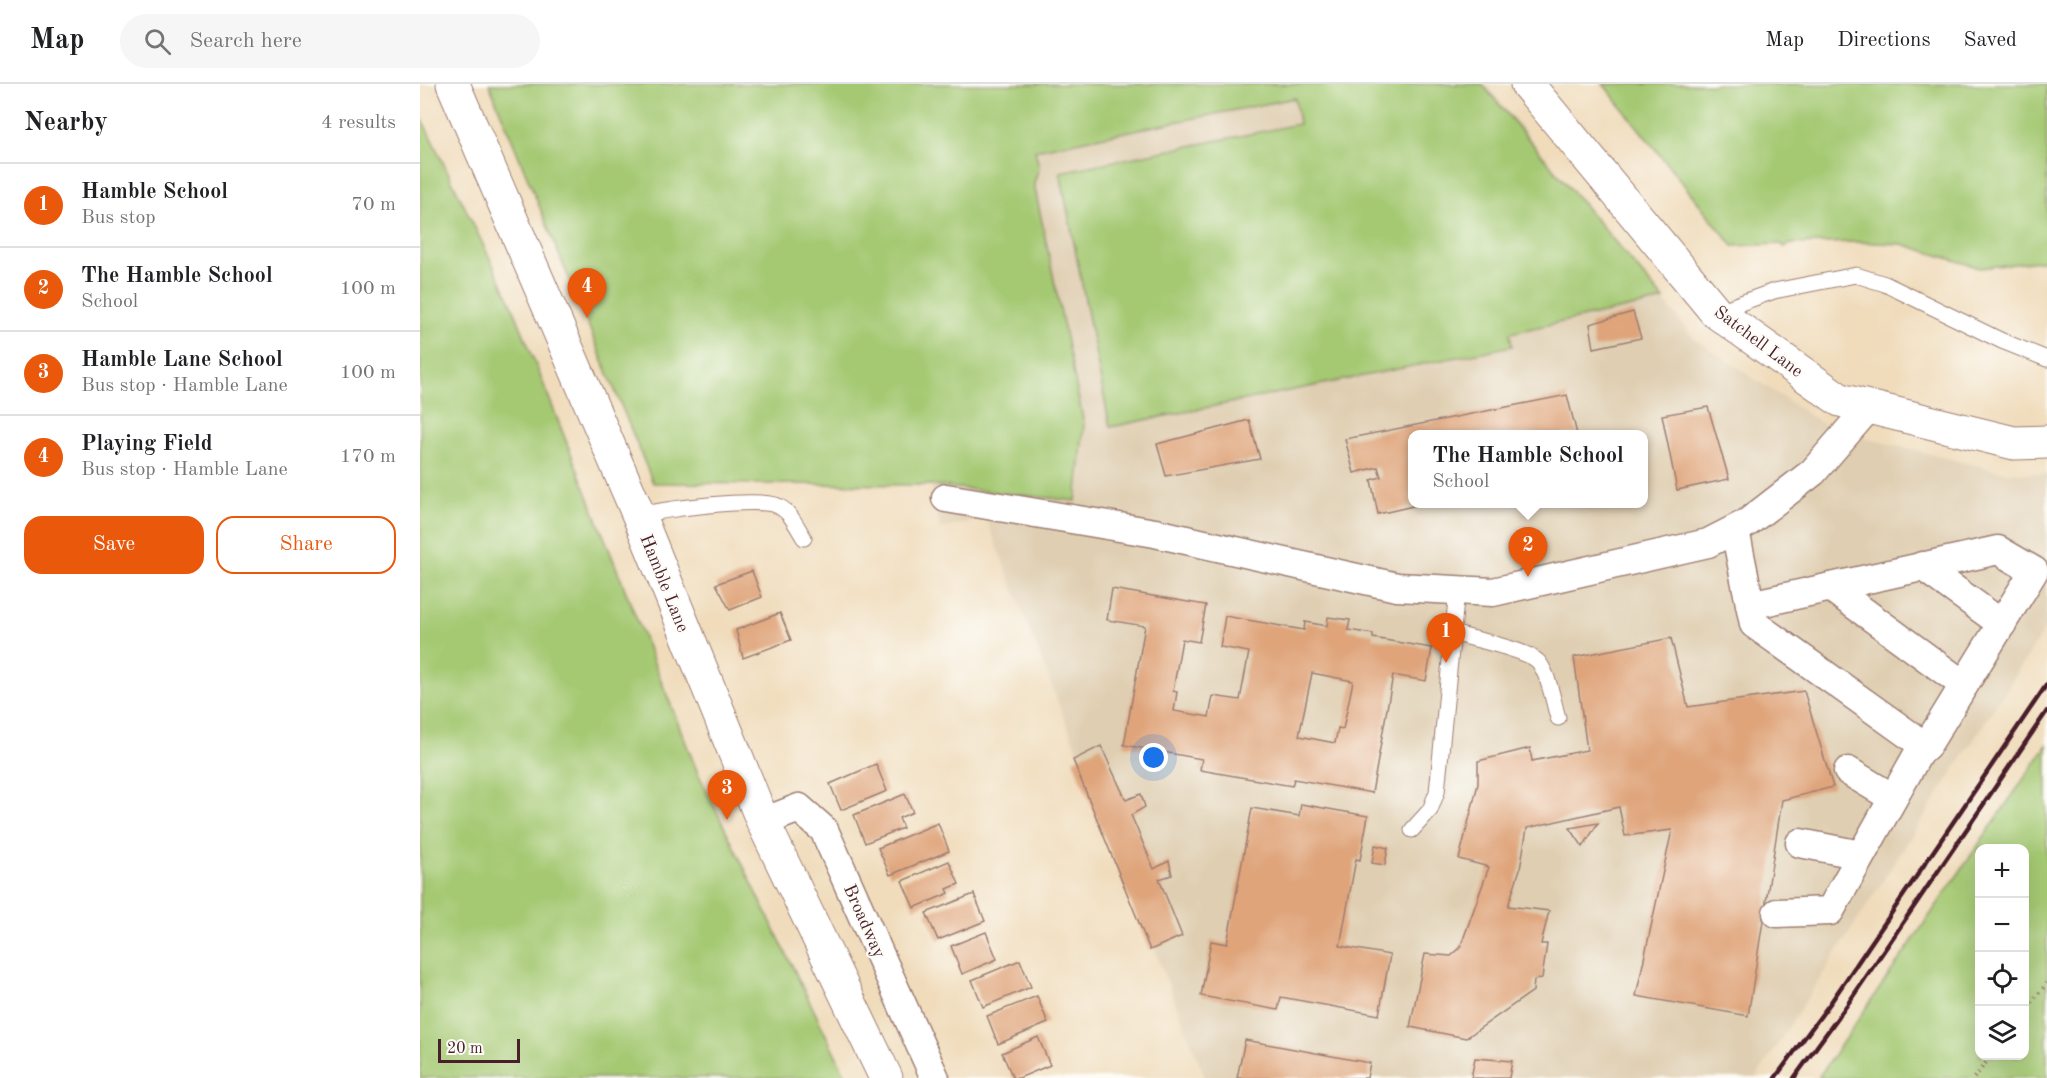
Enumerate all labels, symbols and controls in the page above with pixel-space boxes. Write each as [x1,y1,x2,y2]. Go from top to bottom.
search box [120,14,540,68]
icon: search [141,25,174,58]
text: Map [30,27,84,55]
text: Search here [189,30,302,52]
text: Map [1765,30,1804,51]
text: Directions [1837,30,1931,51]
text: Saved [1964,30,2017,51]
text: Nearby [24,110,108,136]
text: 4 results [321,113,396,133]
text: Hamble School [81,181,228,203]
text: 1 [38,195,49,215]
text: 70 m [351,195,396,215]
text: Bus stop [81,208,156,228]
text: The Hamble School [81,265,273,287]
pin: 4 [568,268,606,318]
text: 2 [38,279,49,299]
text: 100 m [340,279,396,299]
text: School [81,292,138,312]
street label: Satchell Lane [1711,303,1806,381]
text: Hamble Lane School [81,349,283,371]
text: 3 [38,363,49,383]
text: 100 m [340,363,396,383]
text: Bus stop · Hamble Lane [81,376,288,396]
popup [1408,430,1648,508]
text: Playing Field [81,433,213,455]
text: The Hamble School [1432,445,1624,467]
text: 4 [38,447,49,467]
text: 170 m [340,447,396,467]
text: Bus stop · Hamble Lane [81,460,288,480]
text: School [1432,472,1489,492]
button: Save [24,516,204,574]
button: Share [216,516,396,574]
pin: 2 [1508,528,1548,577]
street label: Hamble Lane [636,532,692,635]
pin: 1 [1426,614,1466,663]
your location [1139,743,1168,772]
pin: 3 [708,770,746,820]
map controls [1975,844,2029,1060]
button: + [1975,844,2029,898]
street label: Broadway [840,882,888,961]
button: − [1975,898,2029,952]
button: locate [1975,952,2029,1006]
button: layers [1975,1006,2029,1060]
scale bar [438,1036,520,1064]
text: 20 m [447,1041,483,1057]

